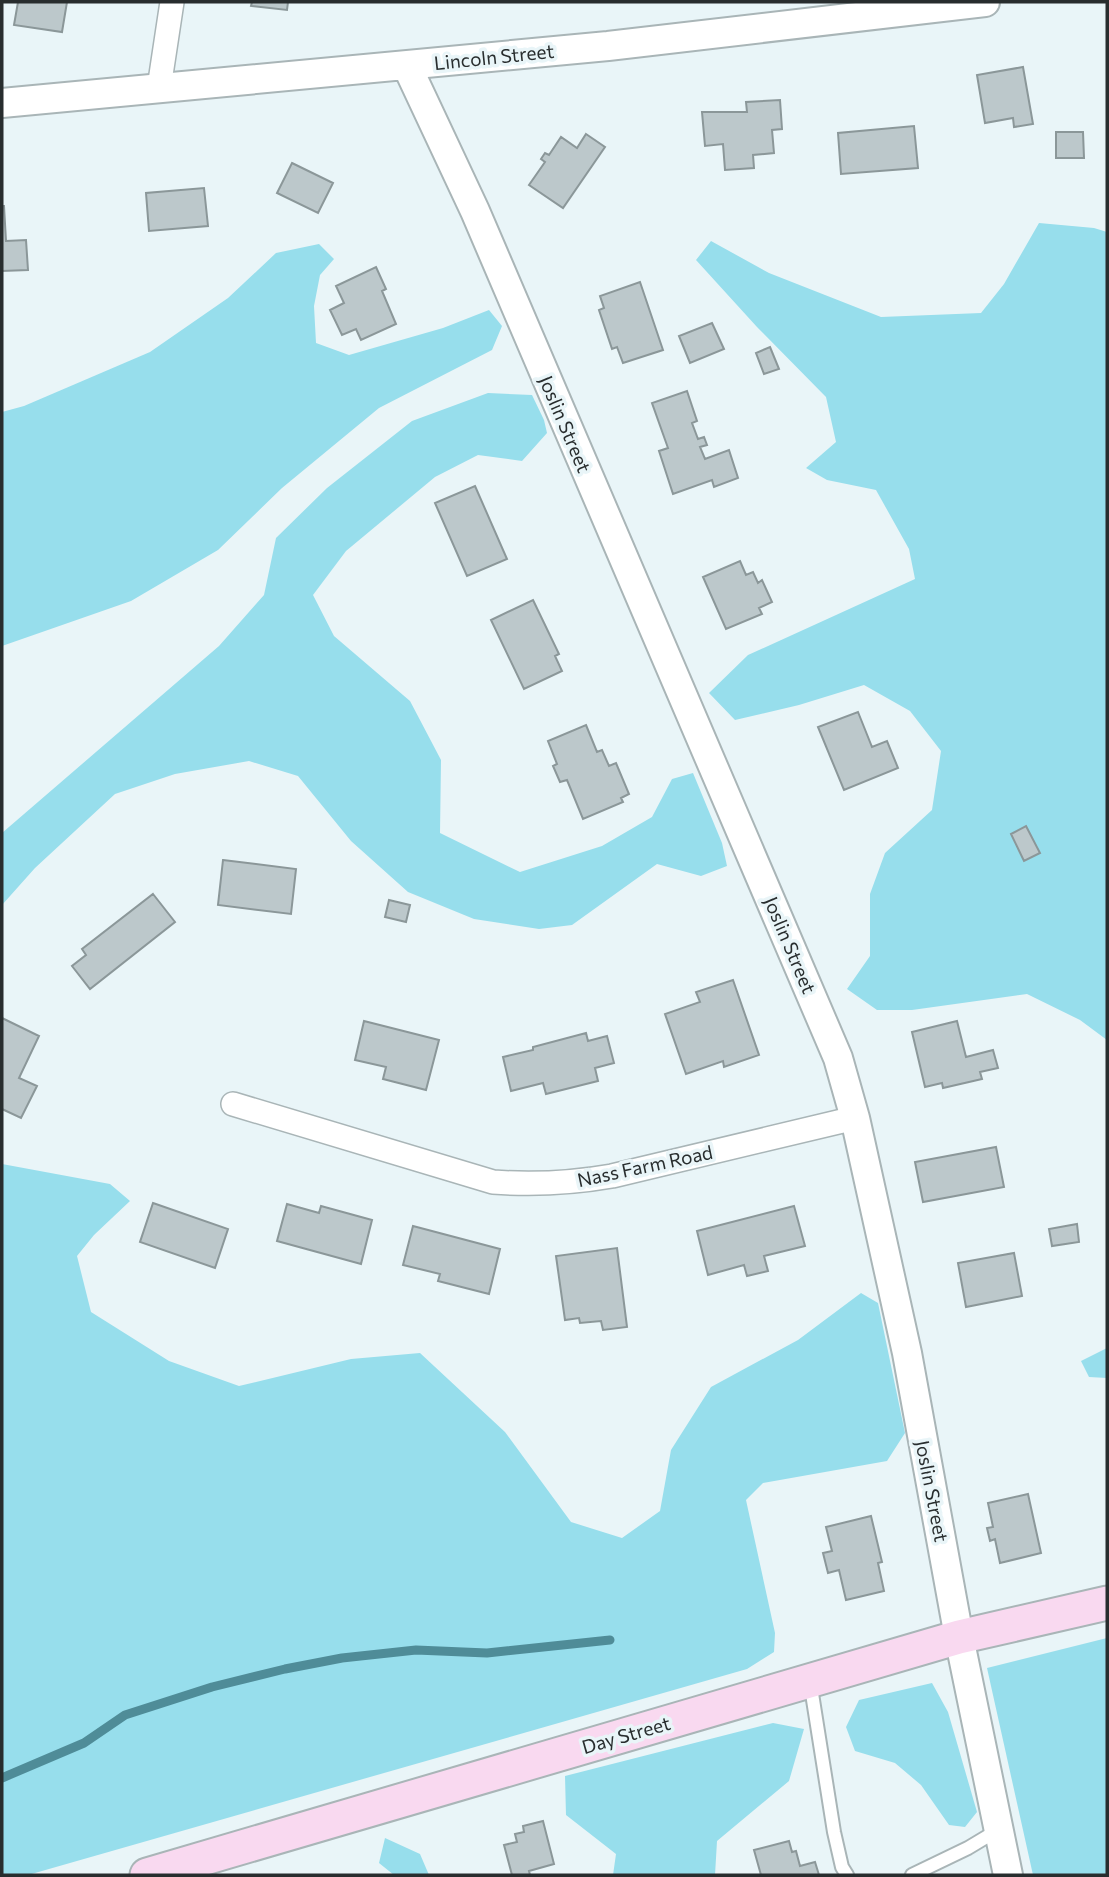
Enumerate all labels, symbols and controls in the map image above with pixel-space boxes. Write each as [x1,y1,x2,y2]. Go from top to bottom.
street label: Lincoln Street [433,39,555,74]
street label: Joslin Street [535,372,596,476]
street label: Joslin Street [760,893,821,997]
street label: Nass Farm Road [575,1140,715,1191]
street label: Joslin Street [911,1438,954,1544]
street label: Day Street [579,1711,673,1758]

